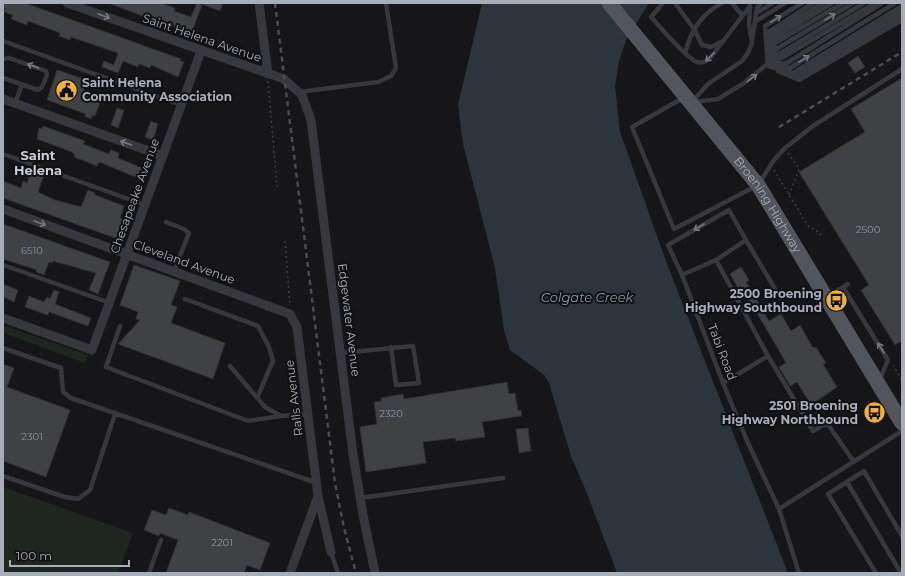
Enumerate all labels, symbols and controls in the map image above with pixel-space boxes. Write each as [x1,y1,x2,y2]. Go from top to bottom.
street label: Saint Helena Avenue [141,10,264,65]
one-way arrow [824,12,836,20]
one-way arrow [97,13,110,20]
one-way arrow [770,15,781,23]
one-way arrow [705,52,715,62]
one-way arrow [798,55,810,63]
one-way arrow [26,62,39,69]
one-way arrow [746,73,757,82]
place label: Saint Helena Community Association [82,75,232,104]
public building icon: Saint Helena Community Association [54,77,80,103]
street label: Chesapeake Avenue [107,136,162,256]
one-way arrow [120,139,132,147]
district label: Saint Helena [14,147,62,178]
street label: Broening Highway [731,153,805,256]
one-way arrow [33,219,45,227]
house number: 2500 [856,223,881,236]
one-way arrow [693,224,705,232]
street label: Cleveland Avenue [131,236,237,287]
house number: 6510 [21,244,43,257]
street label: Edgewater Avenue [335,262,364,377]
place label: 2500 Broening Highway Southbound [685,286,822,315]
bus stop icon: 2500 Broening Highway Southbound [824,288,850,314]
water label: Colgate Creek [541,289,635,305]
street label: Tabi Road [705,321,740,382]
one-way arrow [876,342,884,354]
street label: Ralls Avenue [281,359,306,437]
place label: 2501 Broening Highway Northbound [722,398,858,427]
bus stop icon: 2501 Broening Highway Northbound [861,400,887,426]
house number: 2320 [379,407,403,420]
house number: 2301 [21,430,43,443]
house number: 2201 [211,536,233,549]
scale bar [10,542,129,568]
text: 100 m [16,548,52,563]

